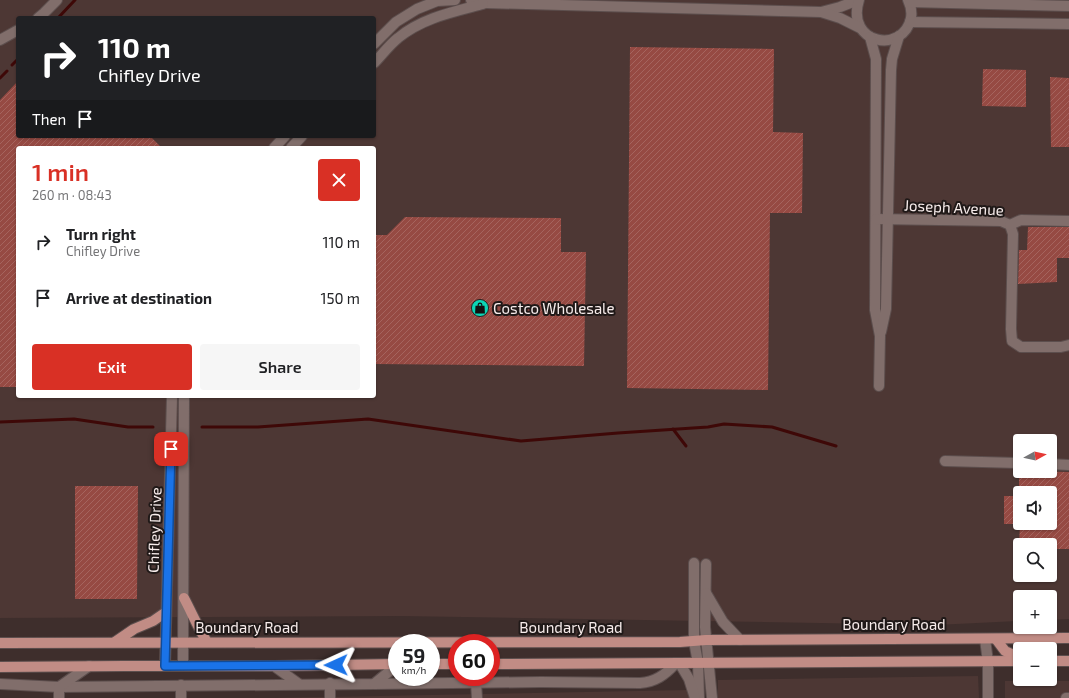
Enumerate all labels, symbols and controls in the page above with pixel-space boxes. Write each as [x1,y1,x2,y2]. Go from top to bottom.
text: 110 m [98,30,171,64]
icon: right [32,32,84,84]
text: Chifley Drive [98,64,201,86]
icon: arrive [74,108,96,130]
text: Then [32,110,66,128]
text: 1 min [32,157,89,186]
button: close [318,159,360,201]
text: 260 m · 08:43 [32,187,112,203]
street label: Joseph Avenue [904,195,1004,219]
text: Turn right [66,225,136,243]
icon: right [32,231,54,253]
text: 110 m [323,233,360,251]
text: Chifley Drive [66,243,140,259]
icon: arrive [32,287,54,309]
text: Arrive at destination [66,289,212,307]
text: 150 m [320,289,360,307]
shop icon: Costco Wholesale [470,298,490,318]
place label: Costco Wholesale [493,299,615,317]
button: Exit [32,344,192,390]
button: Share [200,344,360,390]
pin [154,432,188,466]
north arrow [1013,434,1057,478]
map controls [1013,434,1057,686]
icon: arrive [160,438,182,460]
button: sound [1013,486,1057,530]
street label: Chifley Drive [144,487,164,573]
button: search [1013,538,1057,582]
button: + [1013,590,1057,634]
street label: Boundary Road [842,615,946,633]
street label: Boundary Road [195,618,299,636]
street label: Boundary Road [519,618,623,636]
speed limit sign: 60 [448,634,500,686]
button: − [1013,642,1057,686]
text: 59 [403,643,425,667]
position arrow [315,644,357,686]
text: km/h [402,664,426,676]

